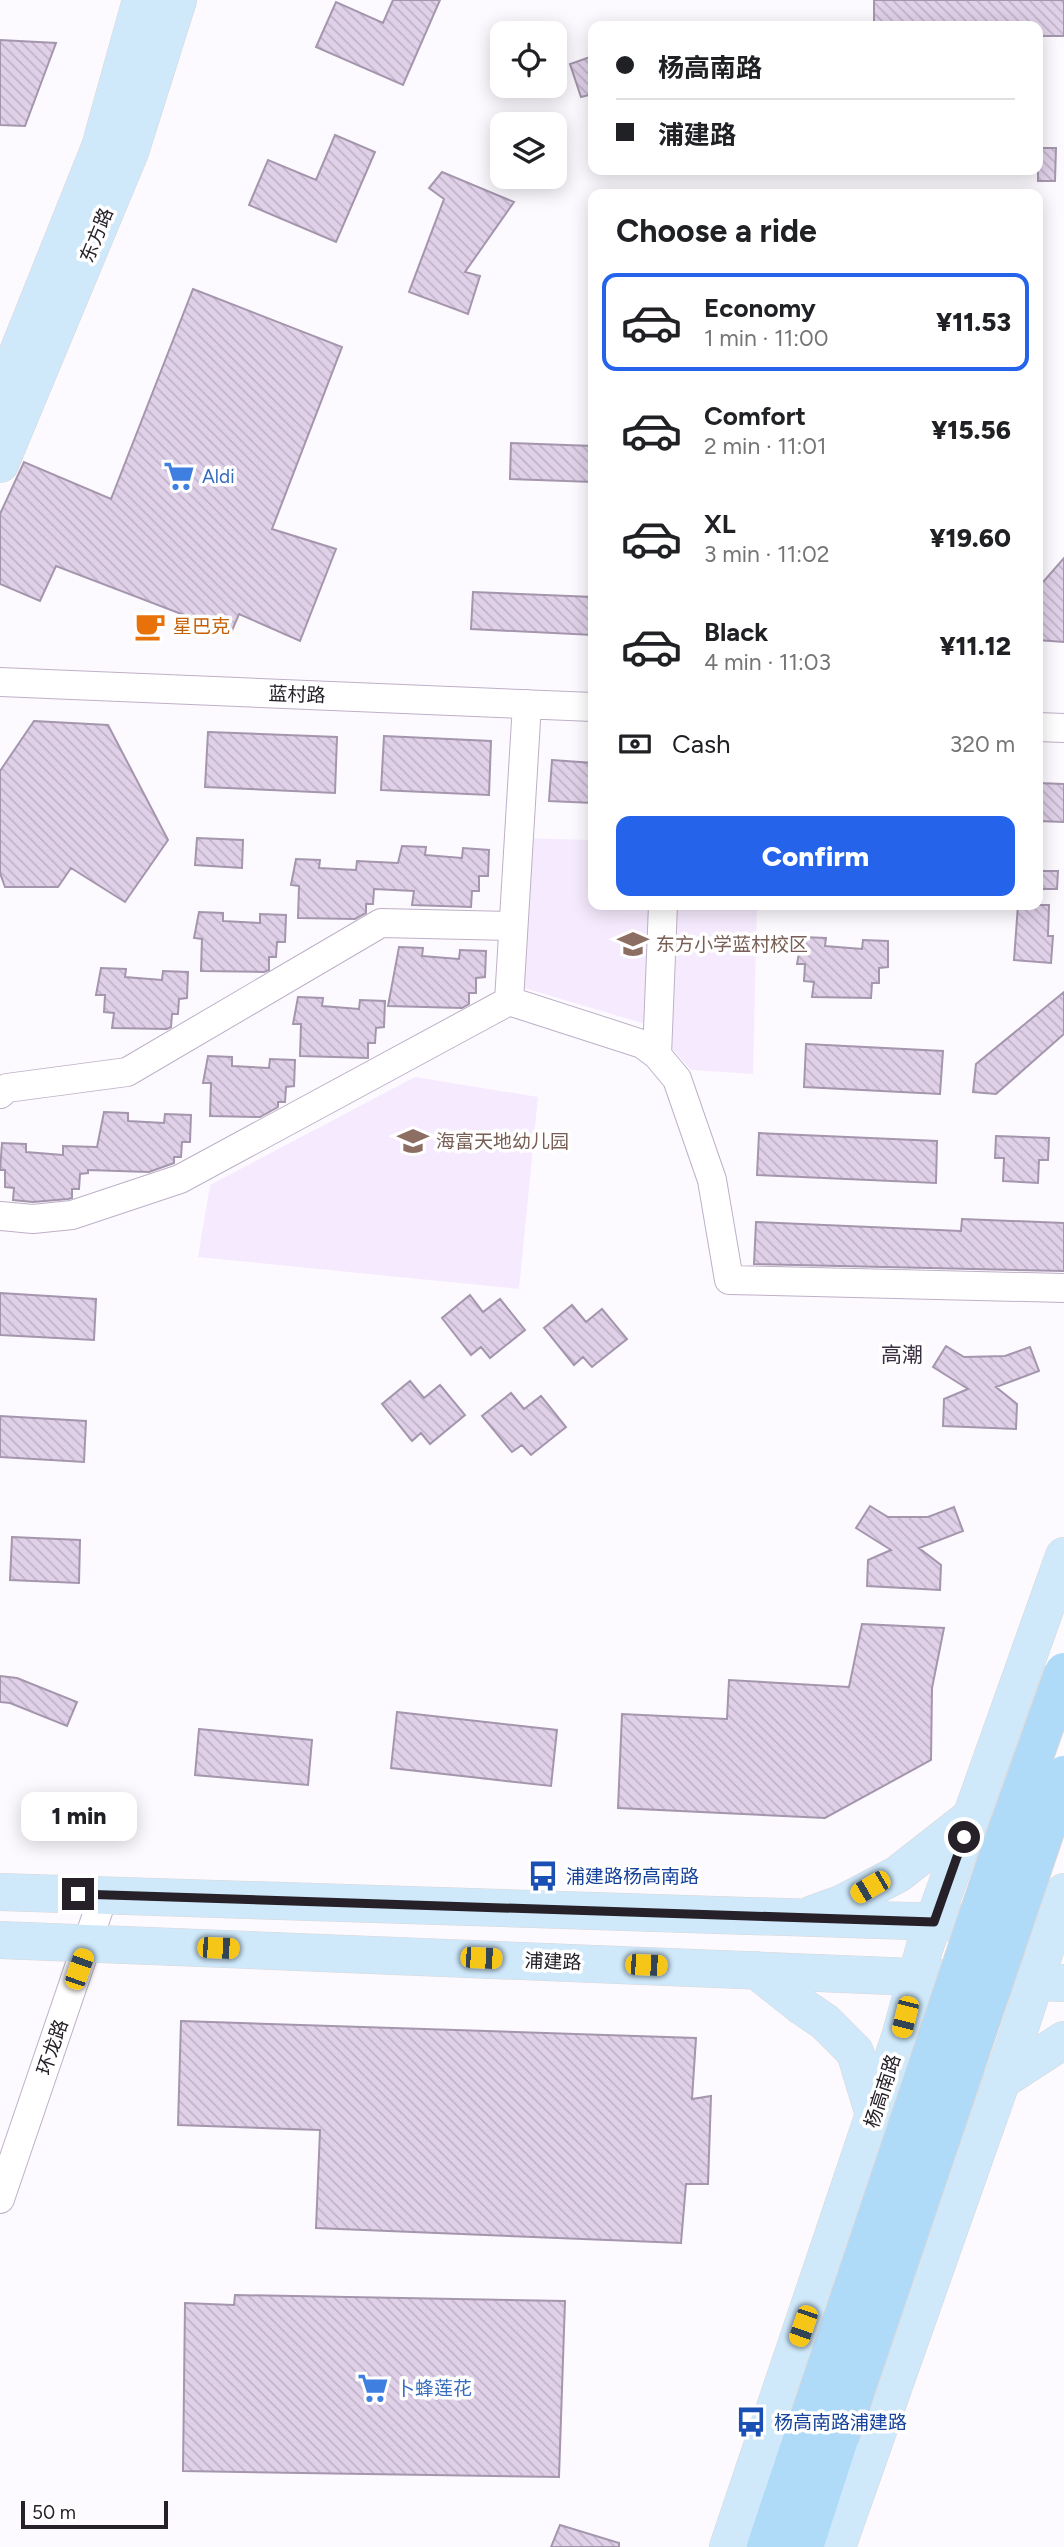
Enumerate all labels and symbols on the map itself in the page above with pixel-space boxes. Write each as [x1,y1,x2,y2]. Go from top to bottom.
street label: 东方路 [75,204,118,266]
supermarket icon: Aldi [162,459,196,493]
place label: Aldi [202,465,235,488]
cafe icon: 星巴克 [133,609,167,643]
place label: 星巴克 [173,615,230,638]
street label: 蓝村路 [268,682,326,707]
school or university icon: 东方小学蓝村校区 [616,927,650,961]
place label: 东方小学蓝村校区 [656,933,808,956]
school or university icon: 海富天地幼儿园 [396,1124,430,1158]
place label: 海富天地幼儿园 [436,1130,569,1153]
district label: 高潮 [881,1342,923,1367]
callout: 1 min [20,1792,136,1842]
route start [948,1821,980,1853]
bus stop icon: 浦建路杨高南路 [526,1859,560,1893]
place label: 浦建路杨高南路 [566,1865,699,1888]
car [847,1867,894,1907]
route end [62,1878,94,1910]
car [197,1937,240,1959]
car [63,1946,96,1992]
car [460,1947,503,1969]
street label: 浦建路 [524,1949,582,1974]
car [625,1954,668,1976]
car [890,1994,921,2040]
street label: 环龙路 [32,2016,73,2078]
street label: 杨高南路 [860,2051,905,2131]
car [787,2303,820,2349]
supermarket icon: 卜蜂莲花 [356,2371,390,2405]
place label: 卜蜂莲花 [396,2377,472,2400]
bus stop icon: 杨高南路浦建路 [734,2405,768,2439]
place label: 杨高南路浦建路 [774,2411,907,2434]
scale bar [21,2498,168,2530]

